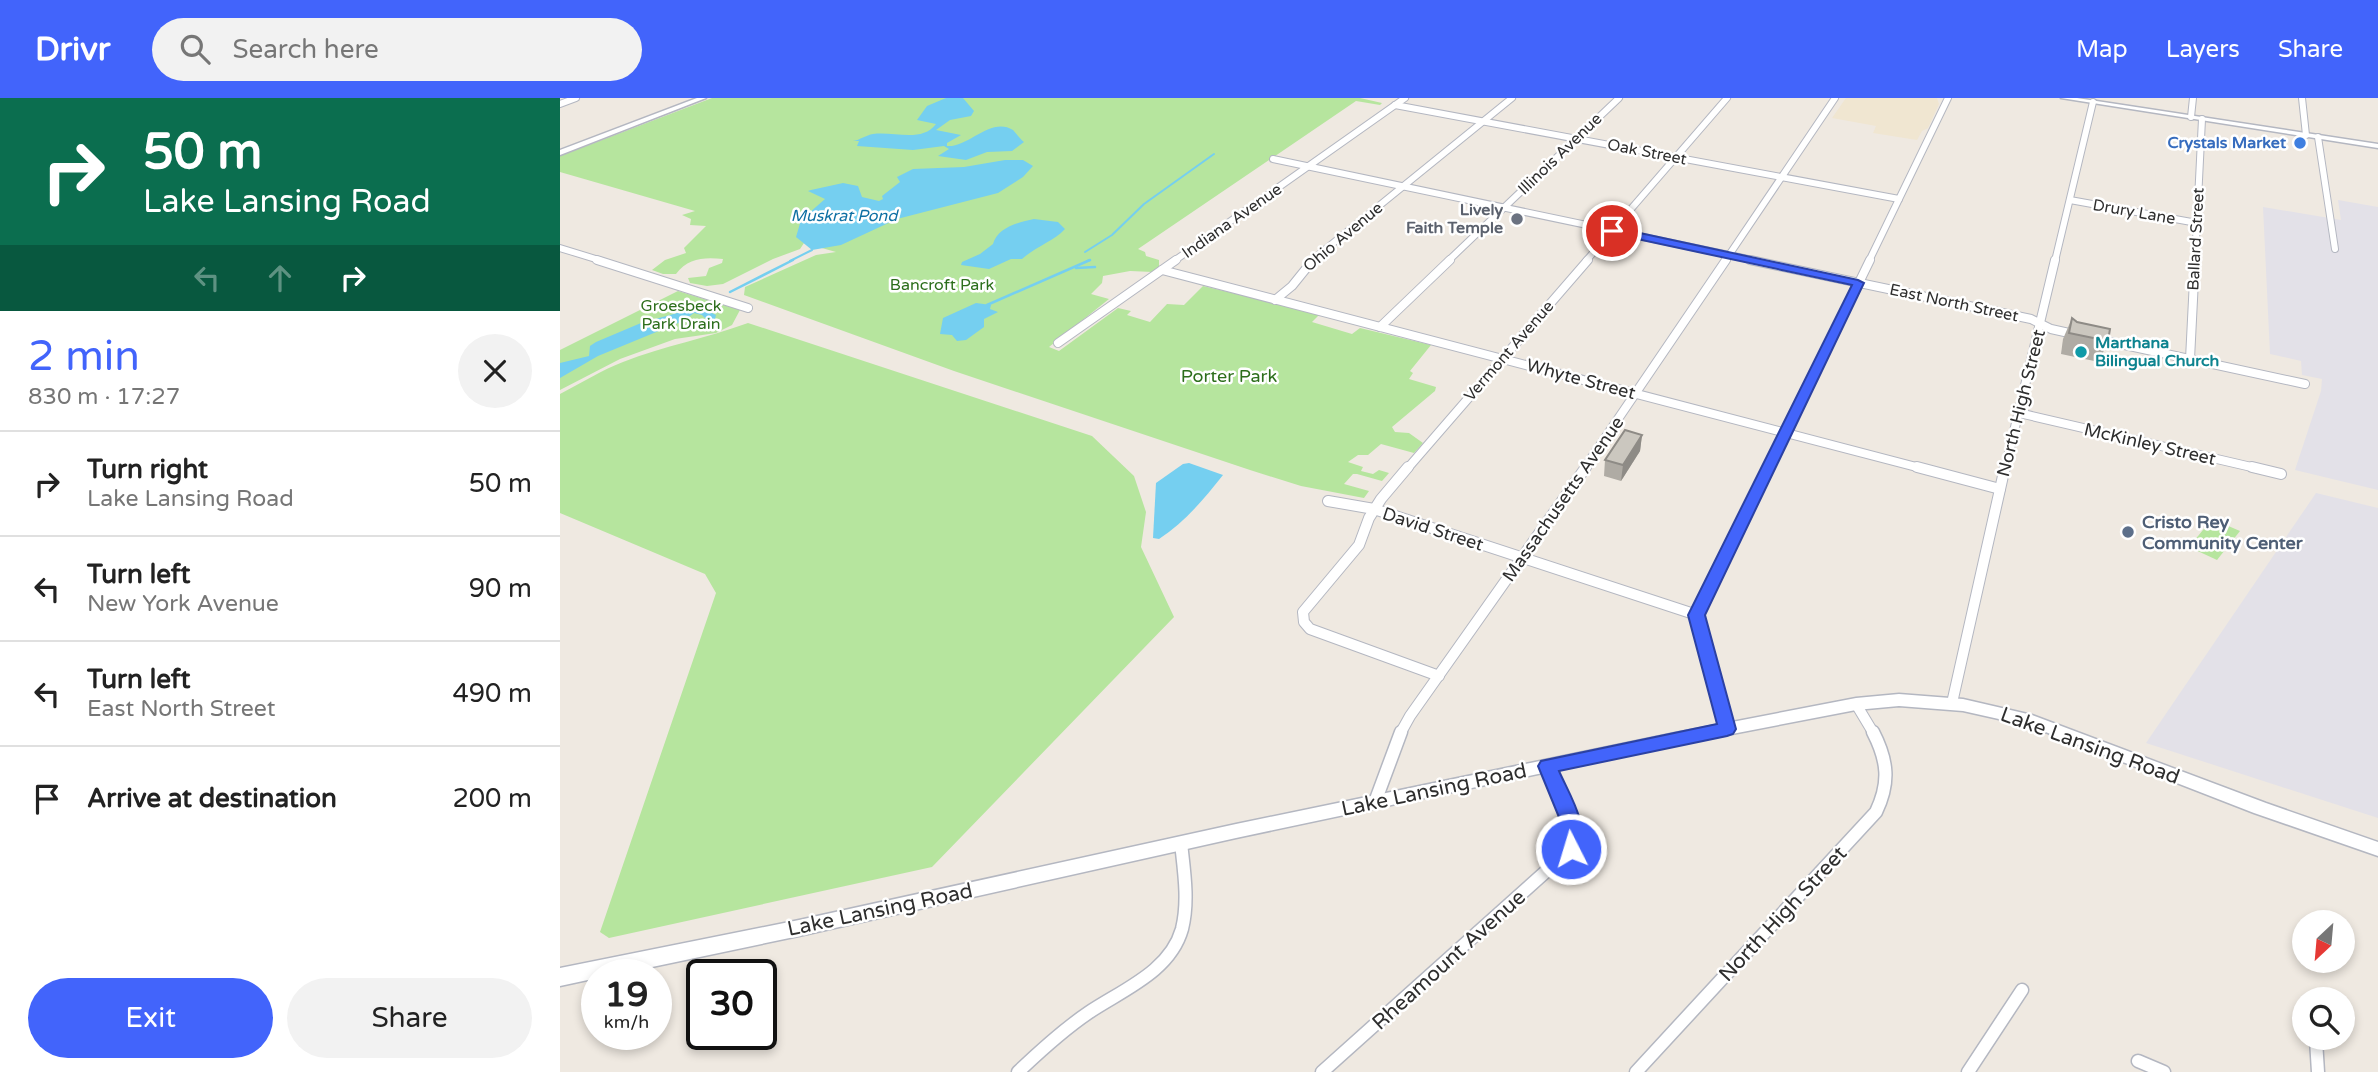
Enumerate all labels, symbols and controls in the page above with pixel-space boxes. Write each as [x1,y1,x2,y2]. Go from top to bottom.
search box [152,18,642,81]
text: Drivr [35,30,110,69]
icon: search [176,30,214,68]
text: Search here [232,34,379,65]
text: Map [2076,35,2128,64]
text: Layers [2166,35,2240,64]
text: Share [2278,35,2343,64]
street label: Illinois Avenue [1514,109,1606,199]
text: 50 m [143,123,262,182]
icon: right [28,126,119,217]
place label: Crystals Market [2167,133,2287,153]
street label: Oak Street [1606,135,1688,169]
marker: Crystals Market [2292,135,2308,151]
street label: Indiana Avenue [1178,179,1286,263]
text: Lake Lansing Road [143,183,431,221]
street label: Ballard Street [2183,187,2209,291]
street label: Drury Lane [2091,195,2177,229]
street label: Ohio Avenue [1299,198,1387,276]
place label: Lively Faith Temple [1406,200,1503,238]
pin [1582,201,1642,261]
water label: Muskrat Pond [791,206,899,226]
marker: Lively Faith Temple [1509,211,1525,227]
icon: arrive [1593,212,1631,250]
icon: left [188,259,226,297]
icon: ahead [261,259,299,297]
icon: right [334,259,372,297]
park label: Bancroft Park [890,275,994,295]
street label: East North Street [1888,280,2020,326]
park label: Groesbeck Park Drain [641,296,722,334]
street label: Vermont Avenue [1460,297,1558,405]
street label: North High Street [1992,327,2050,479]
text: 2 min [28,331,140,382]
place label: Marthana Bilingual Church [2095,333,2219,371]
button: close [458,334,532,408]
marker: Marthana Bilingual Church [2073,344,2089,360]
street label: Whyte Street [1524,354,1638,404]
park label: Porter Park [1181,365,1278,387]
text: 830 m · 17:27 [28,383,180,411]
street label: Massachusetts Avenue [1498,412,1628,586]
street label: McKinley Street [2082,418,2218,470]
text: Turn right [87,454,208,485]
icon: right [28,465,66,503]
text: 50 m [469,468,532,499]
text: Lake Lansing Road [87,485,294,513]
street label: David Street [1380,502,1486,556]
place label: Cristo Rey Community Center [2142,511,2304,554]
marker: Cristo Rey Community Center [2120,524,2136,540]
text: Turn left [87,559,190,590]
icon: left [28,570,66,608]
text: 90 m [469,573,532,604]
text: New York Avenue [87,590,279,618]
text: Turn left [87,664,190,695]
icon: left [28,675,66,713]
text: 490 m [452,678,532,709]
text: East North Street [87,695,276,723]
street label: Lake Lansing Road [1997,702,2183,790]
street label: Lake Lansing Road [1339,758,1529,822]
icon: arrive [28,780,66,818]
text: Arrive at destination [87,783,337,814]
text: 200 m [452,783,532,814]
position arrow [1534,812,1608,886]
street label: North High Street [1714,841,1852,987]
street label: Lake Lansing Road [785,878,975,942]
street label: Rheamount Avenue [1367,885,1531,1035]
north arrow [2292,910,2356,973]
map controls [2292,910,2355,1050]
speed limit sign: 30 [686,959,777,1050]
text: 19 [605,974,648,1016]
button: Exit [28,978,273,1058]
button: Share [287,978,532,1058]
button: search [2292,987,2355,1050]
text: km/h [604,1011,649,1033]

